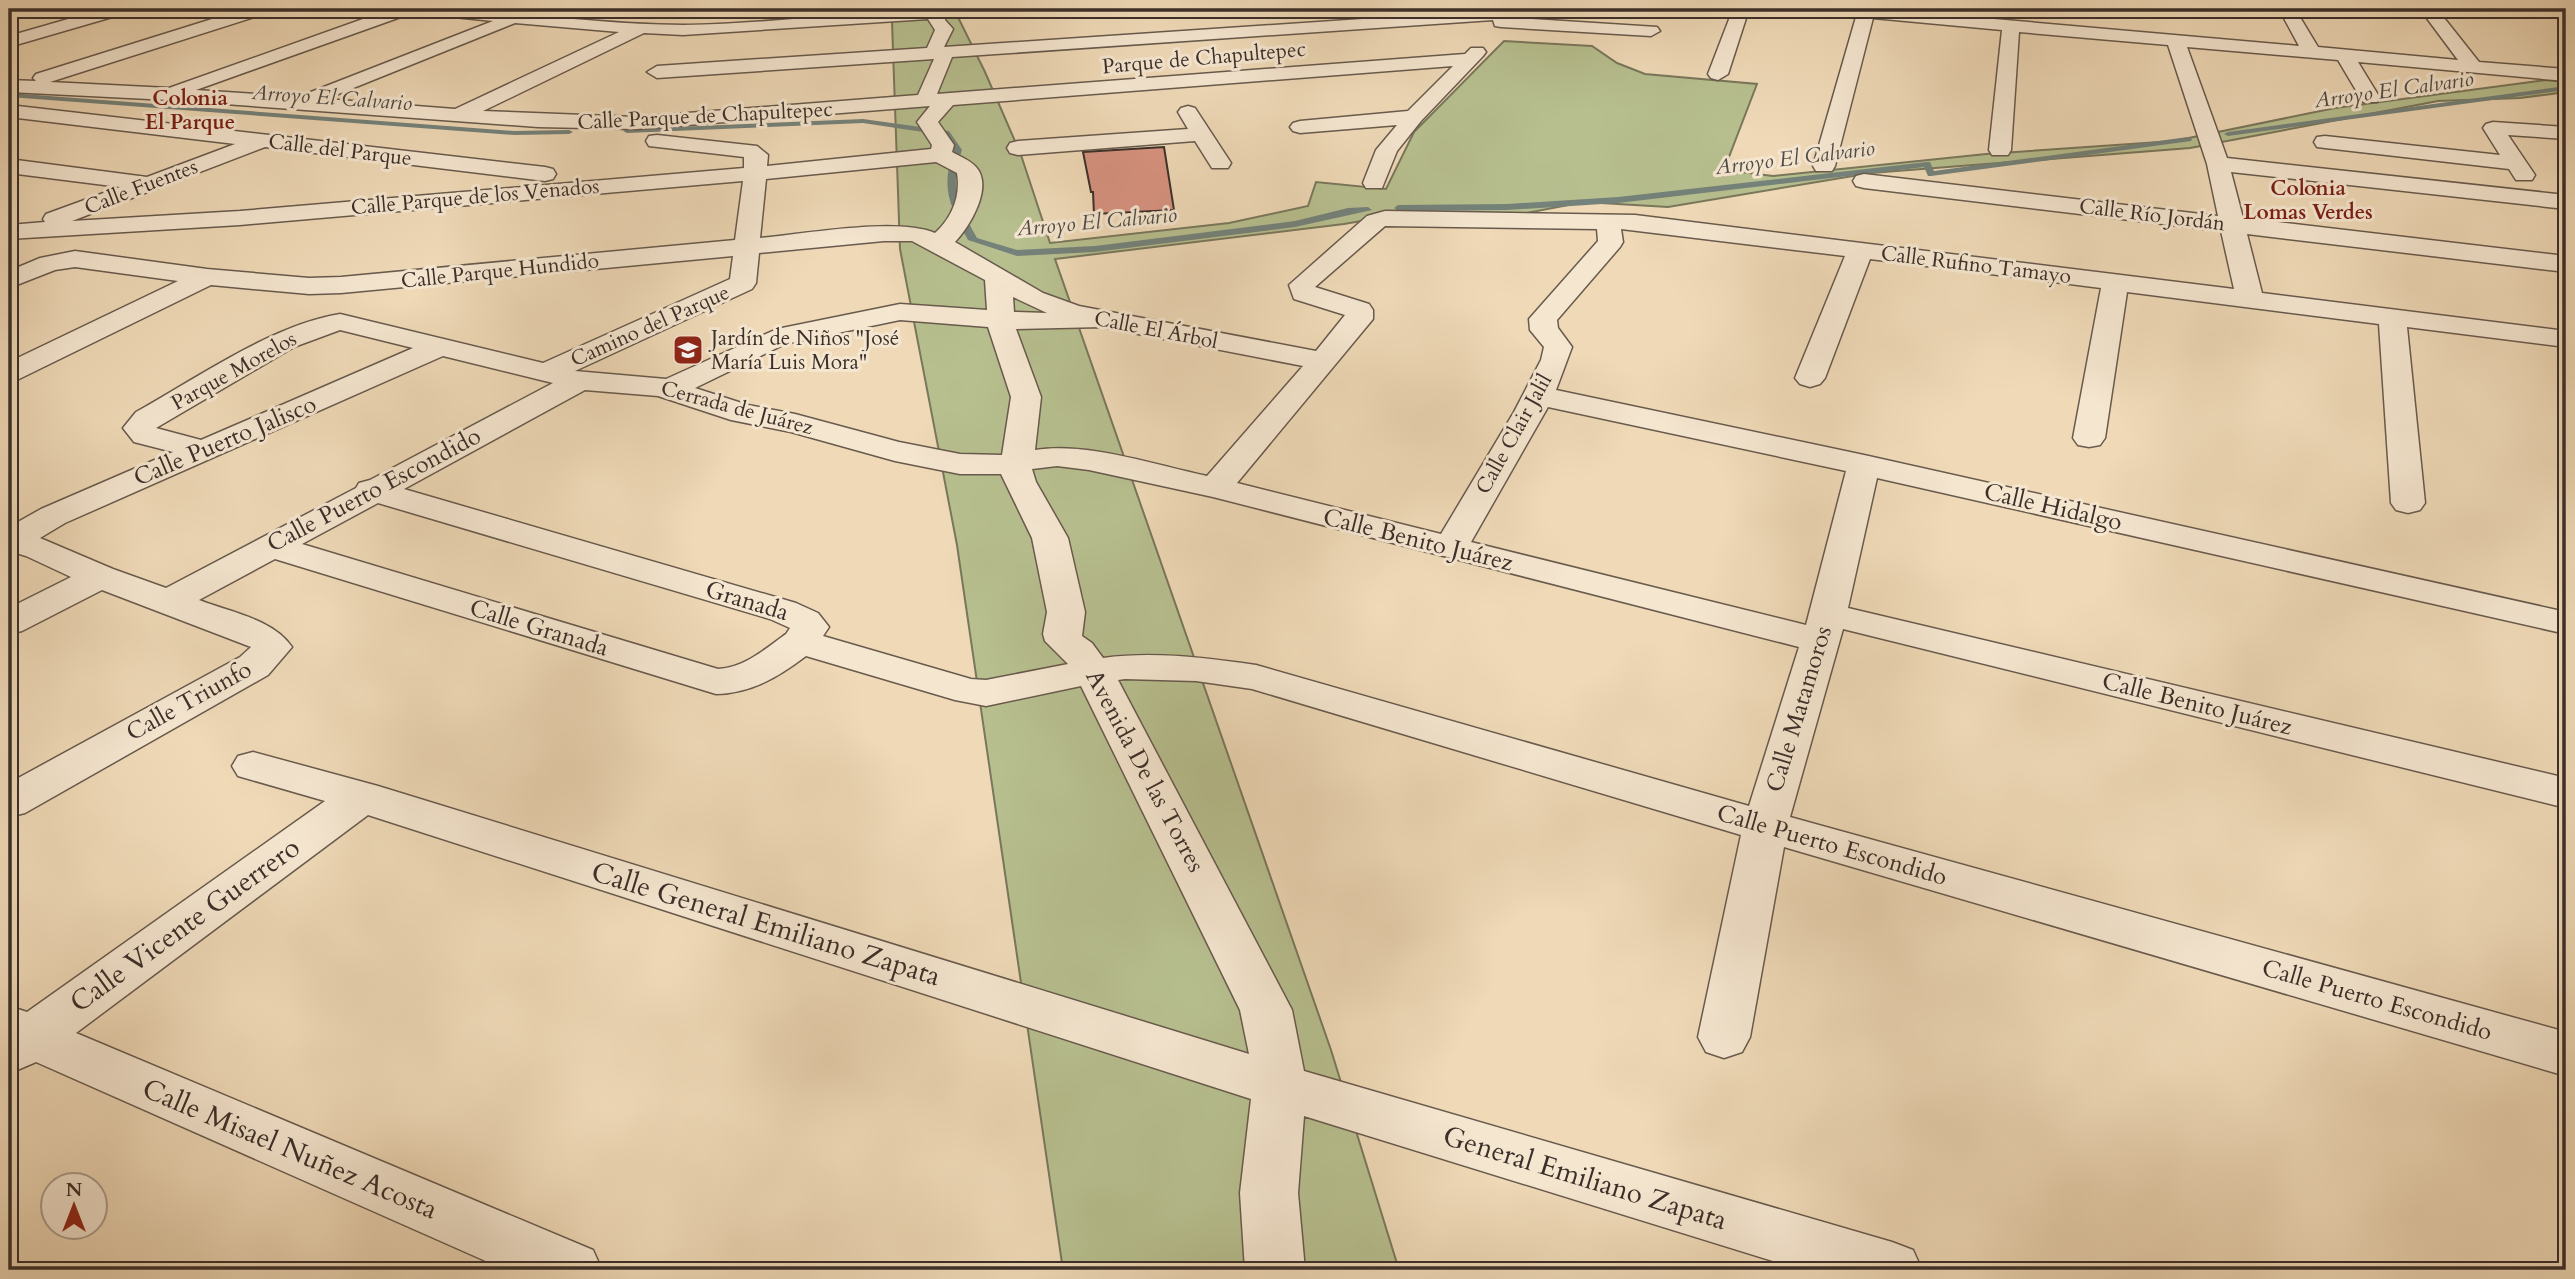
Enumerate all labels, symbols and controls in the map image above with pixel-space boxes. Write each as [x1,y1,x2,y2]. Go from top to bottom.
street label: Parque de Chapultepec [1101,35,1307,81]
water label: Arroyo El Calvario [2311,64,2476,116]
water label: Arroyo El Calvario [250,78,413,118]
district label: Colonia El Parque [145,84,235,137]
street label: Calle Parque de Chapultepec [577,95,833,137]
street label: Calle del Parque [267,127,413,173]
water label: Arroyo El Calvario [1713,134,1877,182]
street label: Calle Fuentes [80,152,202,222]
street label: Calle Parque de los Venados [350,172,600,222]
district label: Colonia Lomas Verdes [2243,174,2373,227]
street label: Calle Río Jordán [2077,192,2227,238]
water label: Arroyo El Calvario [1015,201,1179,244]
street label: Calle Rufino Tamayo [1879,239,2073,291]
street label: Calle Parque Hundido [400,246,600,296]
street label: Camino del Parque [566,278,734,374]
street label: Calle El Árbol [1092,304,1220,356]
place label: Jardín de Niños "José María Luis Mora" [708,324,899,377]
street label: Parque Morelos [166,325,302,417]
school or university icon: Jardín de Niños "José María Luis Mora" [671,333,705,367]
street label: Calle Clair Jalil [1469,369,1559,499]
street label: Cerrada de Juárez [658,374,817,442]
street label: Calle Puerto Jalisco [129,388,321,494]
street label: Calle Puerto Escondido [261,420,487,560]
street label: Calle Hidalgo [1981,475,2125,539]
street label: Calle Benito Juárez [1319,500,1517,580]
street label: Granada [701,573,793,629]
street label: Calle Granada [466,591,613,665]
street label: Calle Matamoros [1758,622,1840,796]
street label: Calle Triunfo [120,653,258,749]
street label: Avenida De las Torres [1078,664,1212,878]
street label: Calle Benito Juárez [2098,664,2296,744]
street label: Calle Puerto Escondido [1713,796,1951,894]
street label: Calle Vicente Guerrero [62,829,308,1021]
street label: Calle General Emiliano Zapata [587,853,945,995]
street label: Calle Puerto Escondido [2258,951,2496,1049]
street label: Calle Misael Nuñez Acosta [137,1070,443,1228]
street label: General Emiliano Zapata [1438,1117,1732,1239]
north arrow [38,1170,108,1240]
text: N [66,1177,83,1203]

